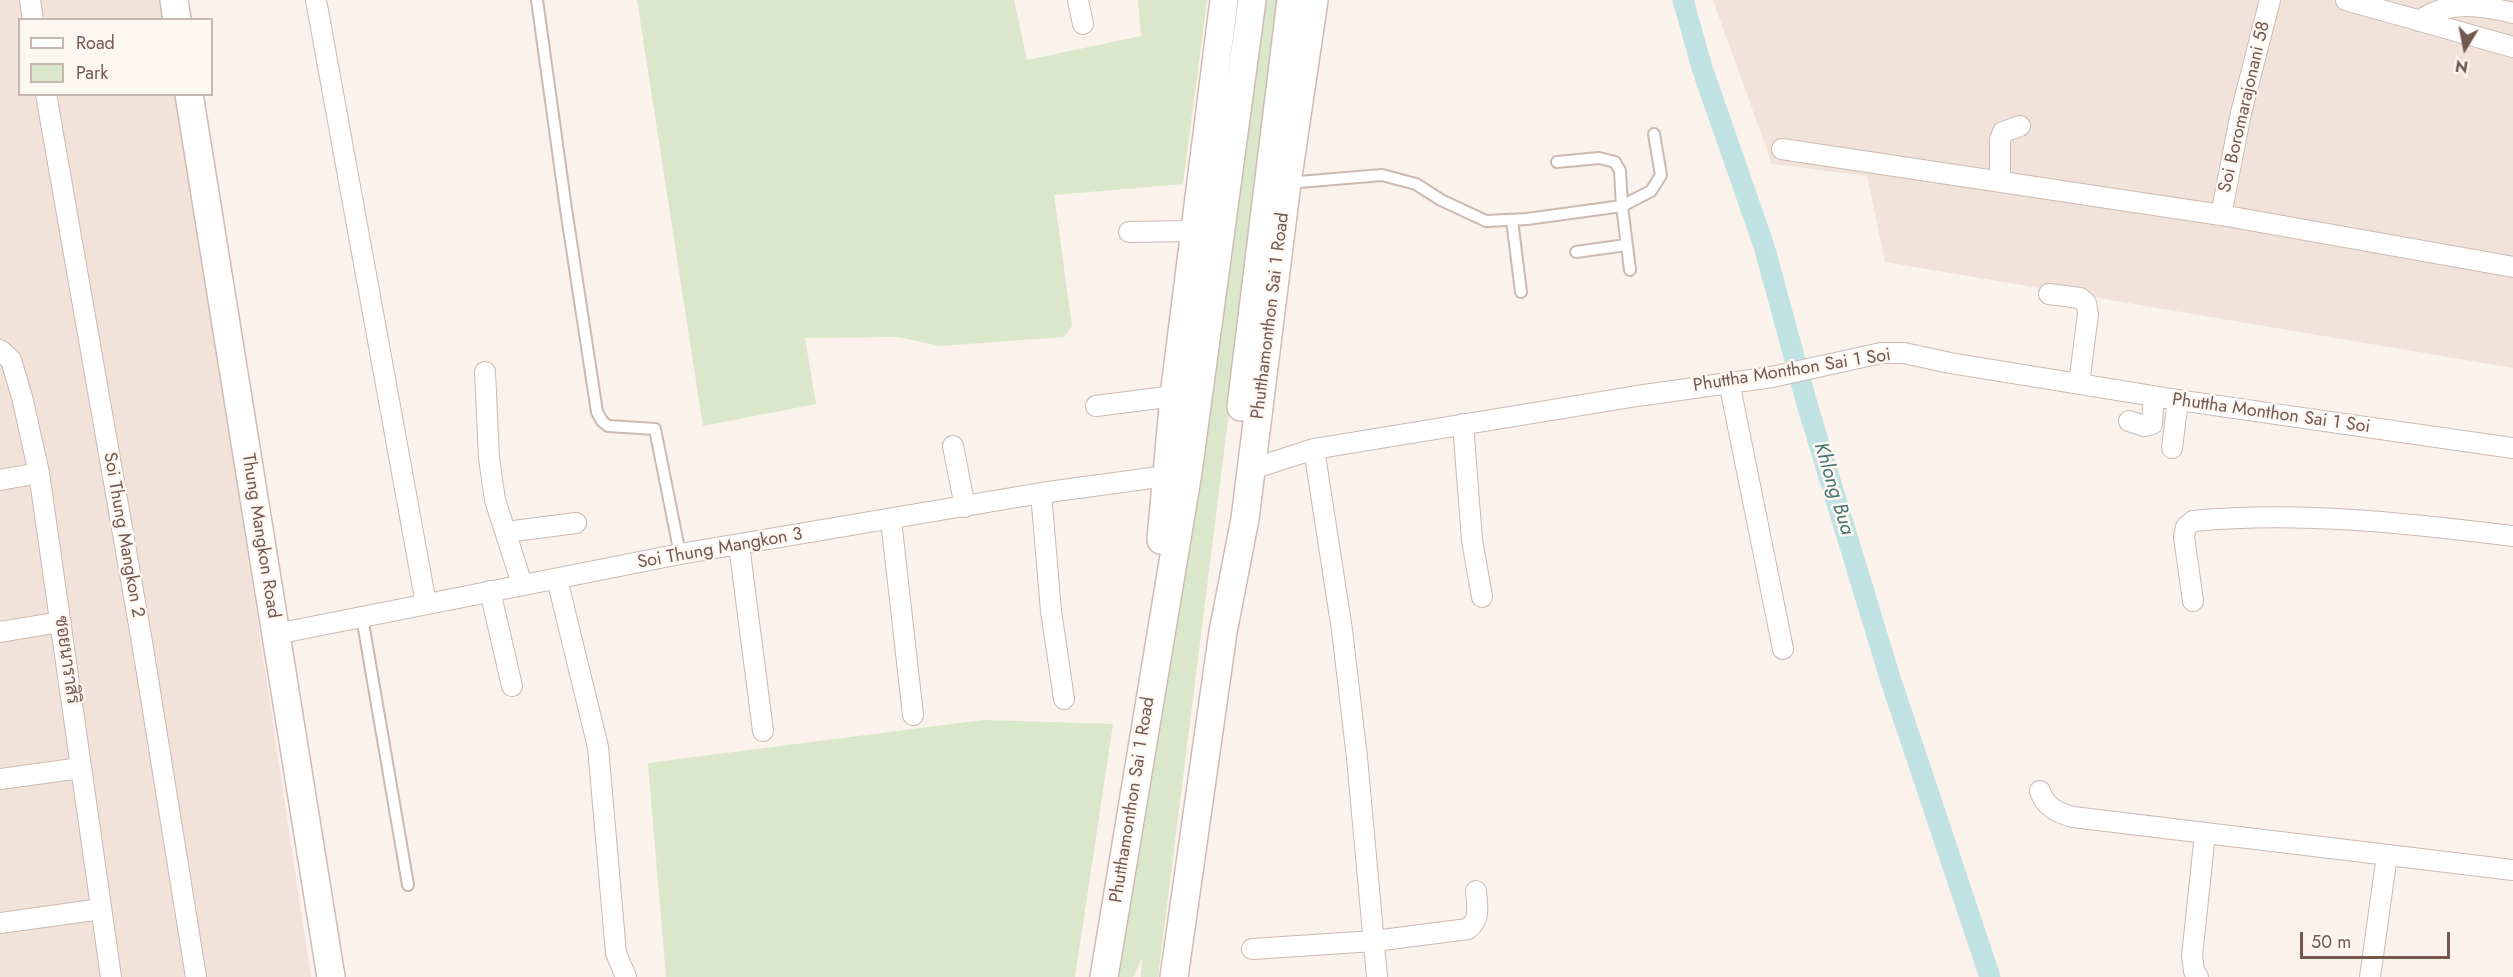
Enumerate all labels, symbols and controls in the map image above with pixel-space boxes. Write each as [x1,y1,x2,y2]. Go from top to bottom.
legend [18,18,213,96]
north arrow [2435,18,2495,78]
street label: Soi Boromarajonani 58 [2215,19,2275,195]
text: Road [76,30,115,56]
text: N [2454,54,2470,79]
text: Park [76,60,108,86]
street label: Phutthamonthon Sai 1 Road [1248,211,1294,421]
street label: Phuttha Monthon Sai 1 Soi [1692,345,1892,397]
street label: Phuttha Monthon Sai 1 Soi [2171,389,2371,439]
water label: Khlong Bua [1808,440,1858,538]
street label: Soi Thung Mangkon 2 [98,451,148,619]
street label: Thung Mangkon Road [236,452,284,620]
street label: Soi Thung Mangkon 3 [636,524,804,574]
street label: ซอยนาราสิริ [49,615,83,705]
street label: Phutthamonthon Sai 1 Road [1106,695,1160,905]
scale bar [2303,920,2453,958]
text: 50 m [2311,929,2351,955]

